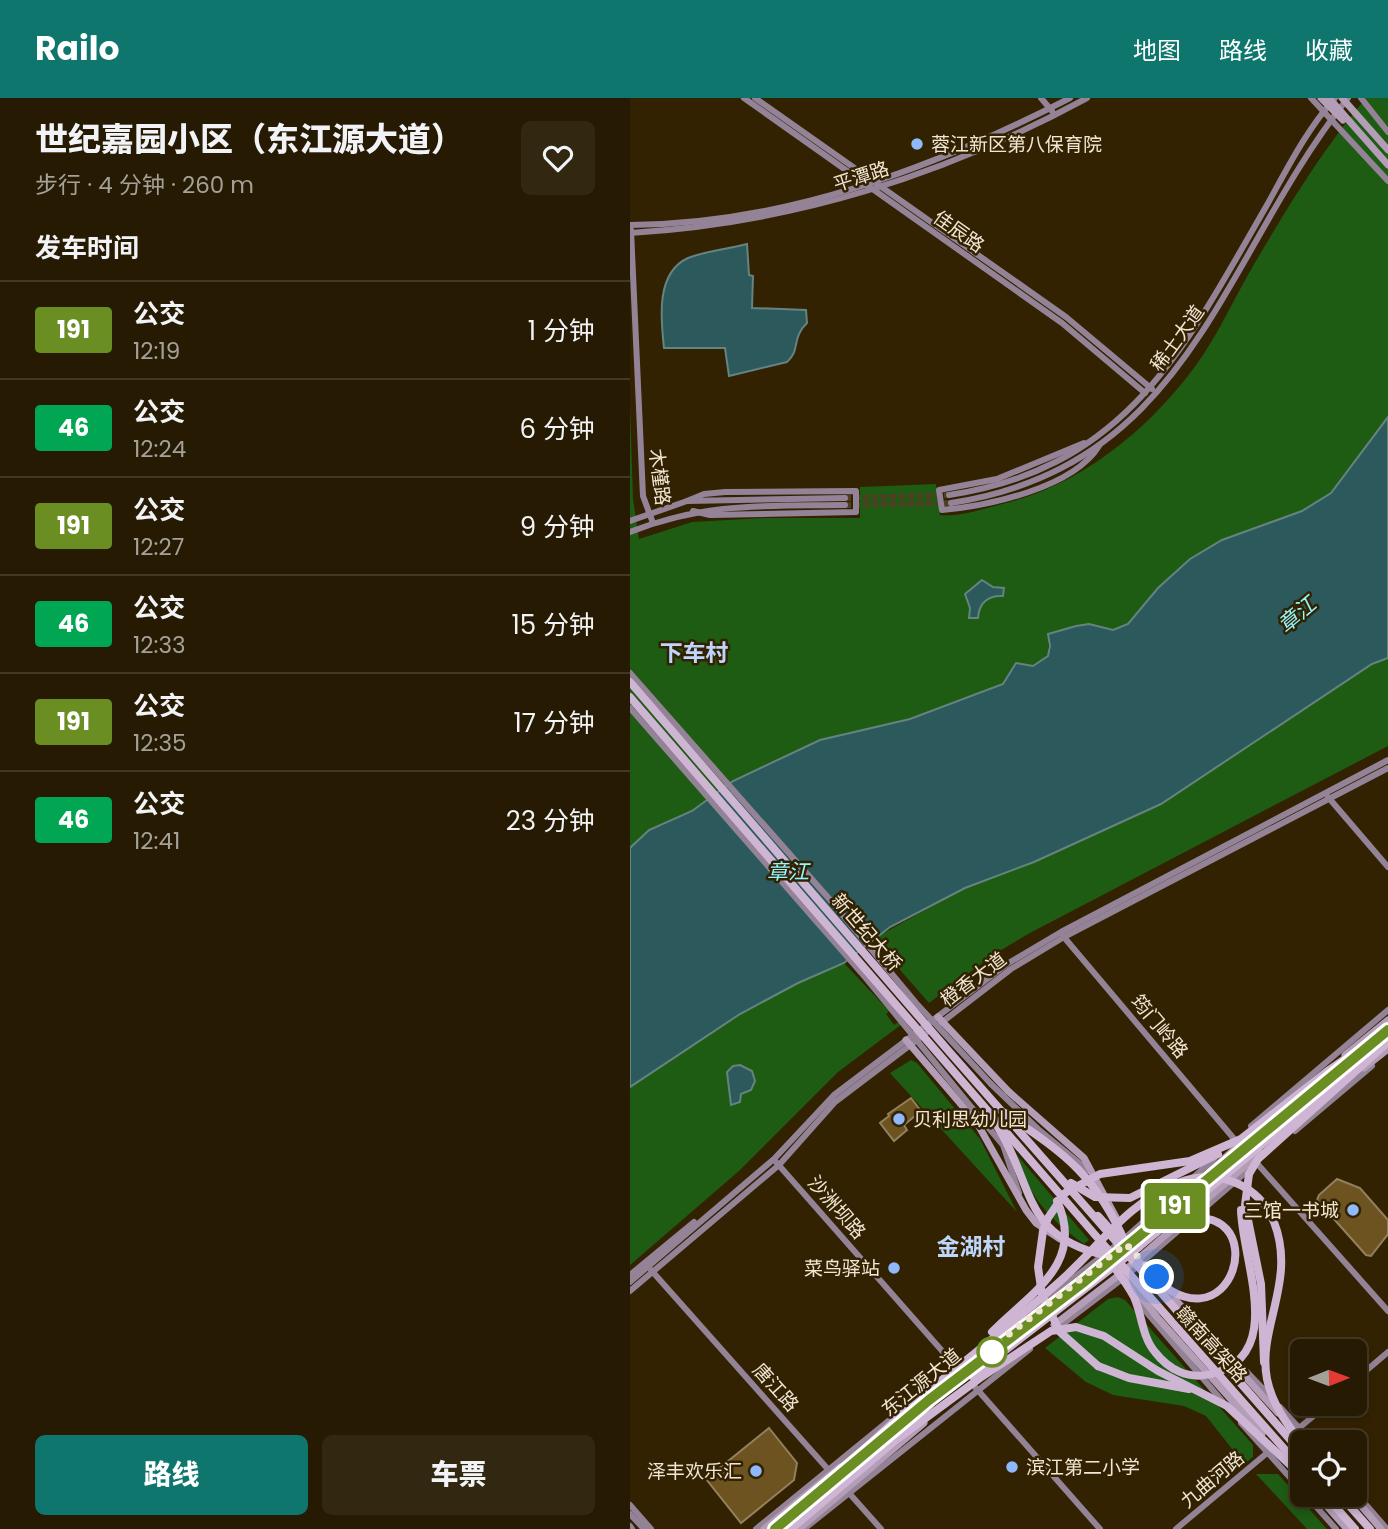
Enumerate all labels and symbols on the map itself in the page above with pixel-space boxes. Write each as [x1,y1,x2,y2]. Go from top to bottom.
place label: 蓉江新区第八保育院 [931,131,1102,158]
marker: 蓉江新区第八保育院 [909,136,925,152]
street label: 平潭路 [830,155,892,198]
street label: 佳辰路 [928,204,990,259]
street label: 稀土大道 [1144,300,1211,377]
street label: 木槿路 [643,447,676,507]
water label: 章江 [1271,589,1324,639]
district label: 下车村 [660,637,729,669]
water label: 章江 [767,857,811,886]
street label: 新世纪大桥 [825,888,908,977]
street label: 橙香大道 [935,946,1012,1013]
street label: 筠门岭路 [1125,989,1194,1064]
place label: 贝利思幼儿园 [913,1106,1027,1133]
marker: 贝利思幼儿园 [891,1111,907,1127]
street label: 沙洲坝路 [801,1170,872,1245]
line badge: 191 [1135,1183,1215,1229]
place label: 三馆一书城 [1244,1197,1339,1224]
marker: 三馆一书城 [1345,1202,1361,1218]
district label: 金湖村 [937,1231,1006,1263]
place label: 菜鸟驿站 [804,1255,880,1282]
your location [1139,1259,1174,1294]
marker: 菜鸟驿站 [886,1260,902,1276]
street label: 赣南高架路 [1170,1300,1253,1389]
unlabelled marker [977,1337,1007,1367]
north arrow [1290,1339,1367,1416]
street label: 东江源大道 [876,1342,967,1423]
street label: 唐江路 [747,1357,805,1418]
street label: 九曲河路 [1175,1445,1250,1514]
place label: 滨江第二小学 [1026,1454,1140,1481]
place label: 泽丰欢乐汇 [647,1458,742,1485]
marker: 滨江第二小学 [1004,1459,1020,1475]
marker: 泽丰欢乐汇 [748,1463,764,1479]

